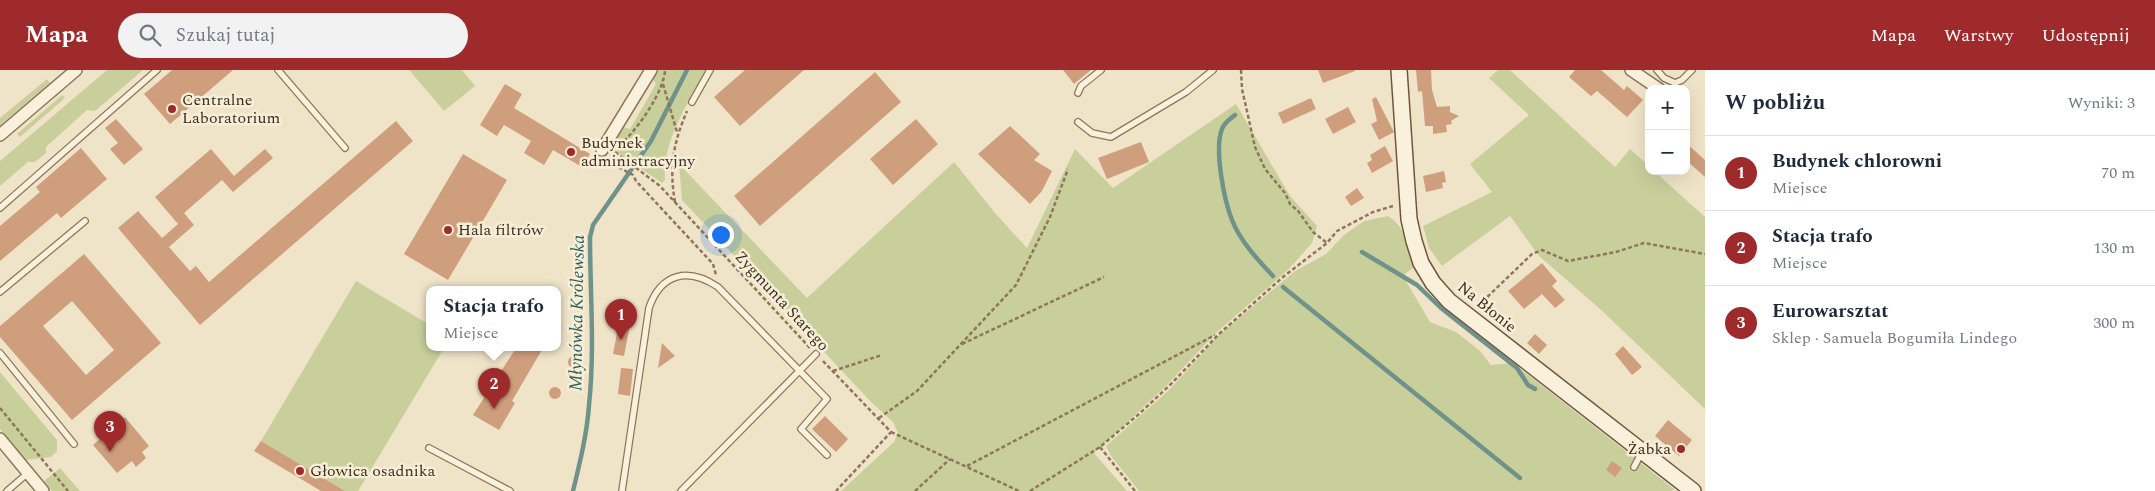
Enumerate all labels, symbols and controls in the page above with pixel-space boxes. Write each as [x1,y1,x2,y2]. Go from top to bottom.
search box [118,13,468,58]
text: Mapa [25,17,88,53]
icon: search [136,21,164,49]
text: Szukaj tutaj [176,21,276,50]
text: Mapa [1871,22,1916,49]
text: Warstwy [1944,22,2013,49]
text: Udostępnij [2041,22,2130,49]
map controls [1645,85,1690,175]
button: + [1645,85,1690,130]
text: W pobliżu [1725,87,1825,119]
place label: Centralne Laboratorium [182,88,281,130]
text: Wyniki: 3 [2068,91,2135,115]
marker: Centralne Laboratorium [166,103,178,115]
button: − [1645,130,1690,175]
place label: Budynek administracyjny [581,131,696,173]
marker: Budynek administracyjny [565,146,577,158]
text: Budynek chlorowni [1772,147,1942,176]
text: 1 [1737,161,1745,185]
text: 70 m [2101,161,2135,185]
text: Miejsce [1772,176,1827,200]
place label: Hala filtrów [458,218,544,242]
your location [708,222,734,248]
text: Stacja trafo [1772,222,1873,251]
marker: Hala filtrów [442,224,454,236]
water label: Młynówka Królewska [562,234,592,392]
text: 2 [1737,236,1745,260]
text: 130 m [2093,236,2135,260]
street label: Zygmunta Starego [729,245,835,357]
text: Miejsce [1772,251,1827,275]
street label: Na Błonie [1452,276,1522,338]
popup [426,286,561,351]
text: Stacja trafo [443,292,544,321]
text: Eurowarsztat [1772,297,1889,326]
pin: 1 [605,299,637,340]
text: 3 [1737,311,1745,335]
text: 300 m [2093,311,2135,335]
text: Miejsce [443,321,499,345]
text: Sklep · Samuela Bogumiła Lindego [1772,326,2017,350]
pin: 2 [478,368,510,409]
pin: 3 [94,411,126,452]
place label: Żabka [1627,437,1671,461]
marker: Żabka [1675,443,1687,455]
place label: Głowica osadnika [310,459,435,483]
marker: Głowica osadnika [294,465,306,477]

